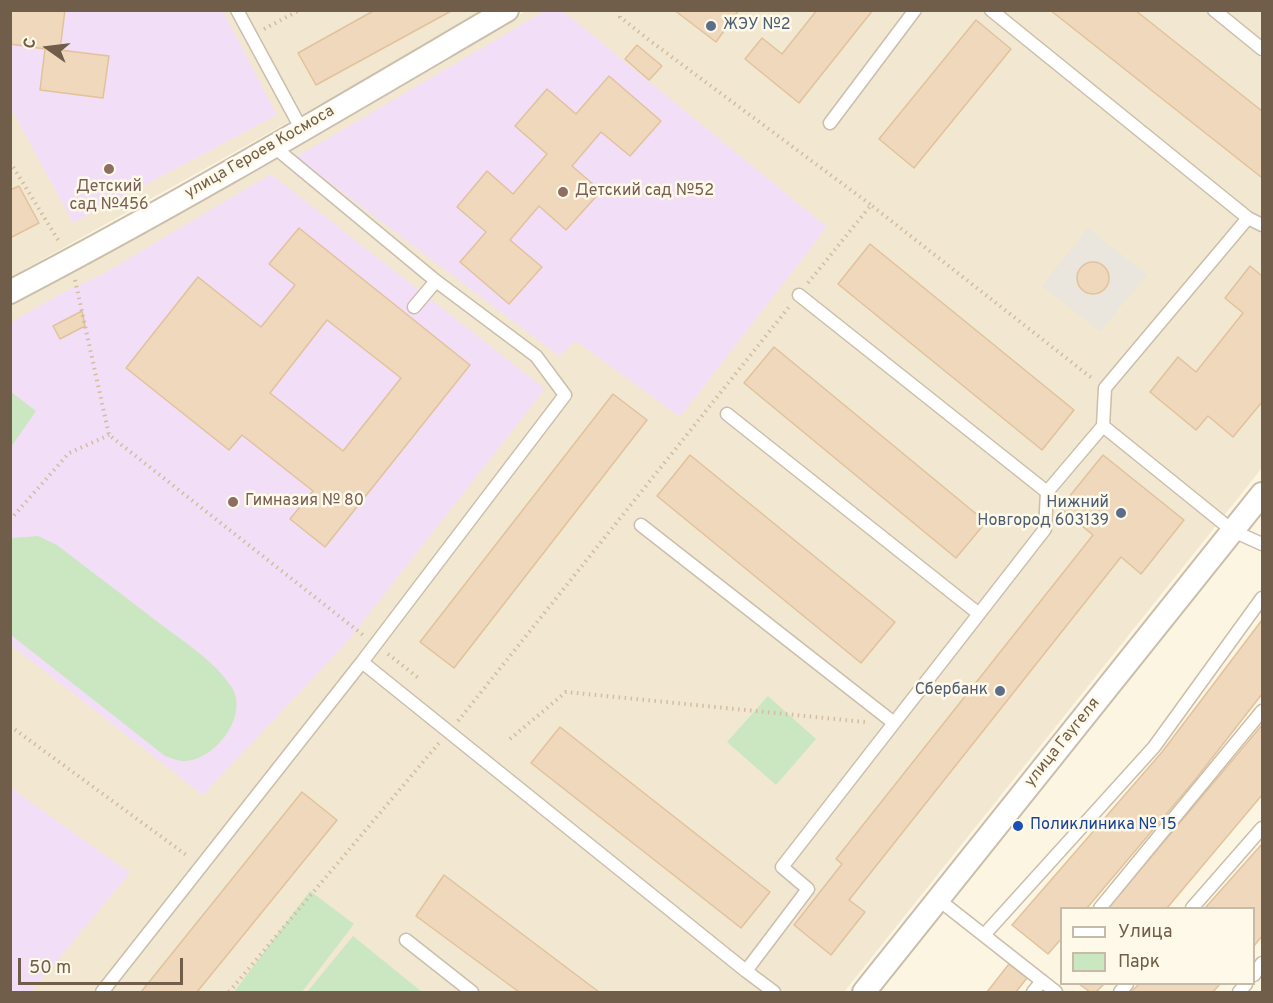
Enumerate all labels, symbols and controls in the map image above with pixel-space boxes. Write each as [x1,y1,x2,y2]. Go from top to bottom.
place label: ЖЭУ №2 [723,16,791,36]
north arrow [18,18,78,78]
marker: ЖЭУ №2 [704,19,718,33]
text: С [20,36,41,51]
street label: улица Героев Космоса [182,102,338,204]
marker: Детский сад №456 [102,162,116,176]
place label: Детский сад №456 [69,178,149,216]
place label: Детский сад №52 [575,182,714,202]
marker: Детский сад №52 [556,185,570,199]
place label: Гимназия № 80 [245,492,364,512]
place label: Нижний Новгород 603139 [977,494,1109,532]
marker: Гимназия № 80 [226,495,240,509]
marker: Нижний Новгород 603139 [1114,506,1128,520]
place label: Сбербанк [915,681,988,701]
marker: Сбербанк [993,684,1007,698]
street label: улица Гаугеля [1021,695,1105,791]
place label: Поликлиника № 15 [1030,816,1177,836]
marker: Поликлиника № 15 [1011,819,1025,833]
legend [1060,907,1255,985]
text: Улица [1118,921,1172,944]
scale bar [21,946,186,984]
text: Парк [1118,951,1160,974]
text: 50 m [29,957,71,980]

